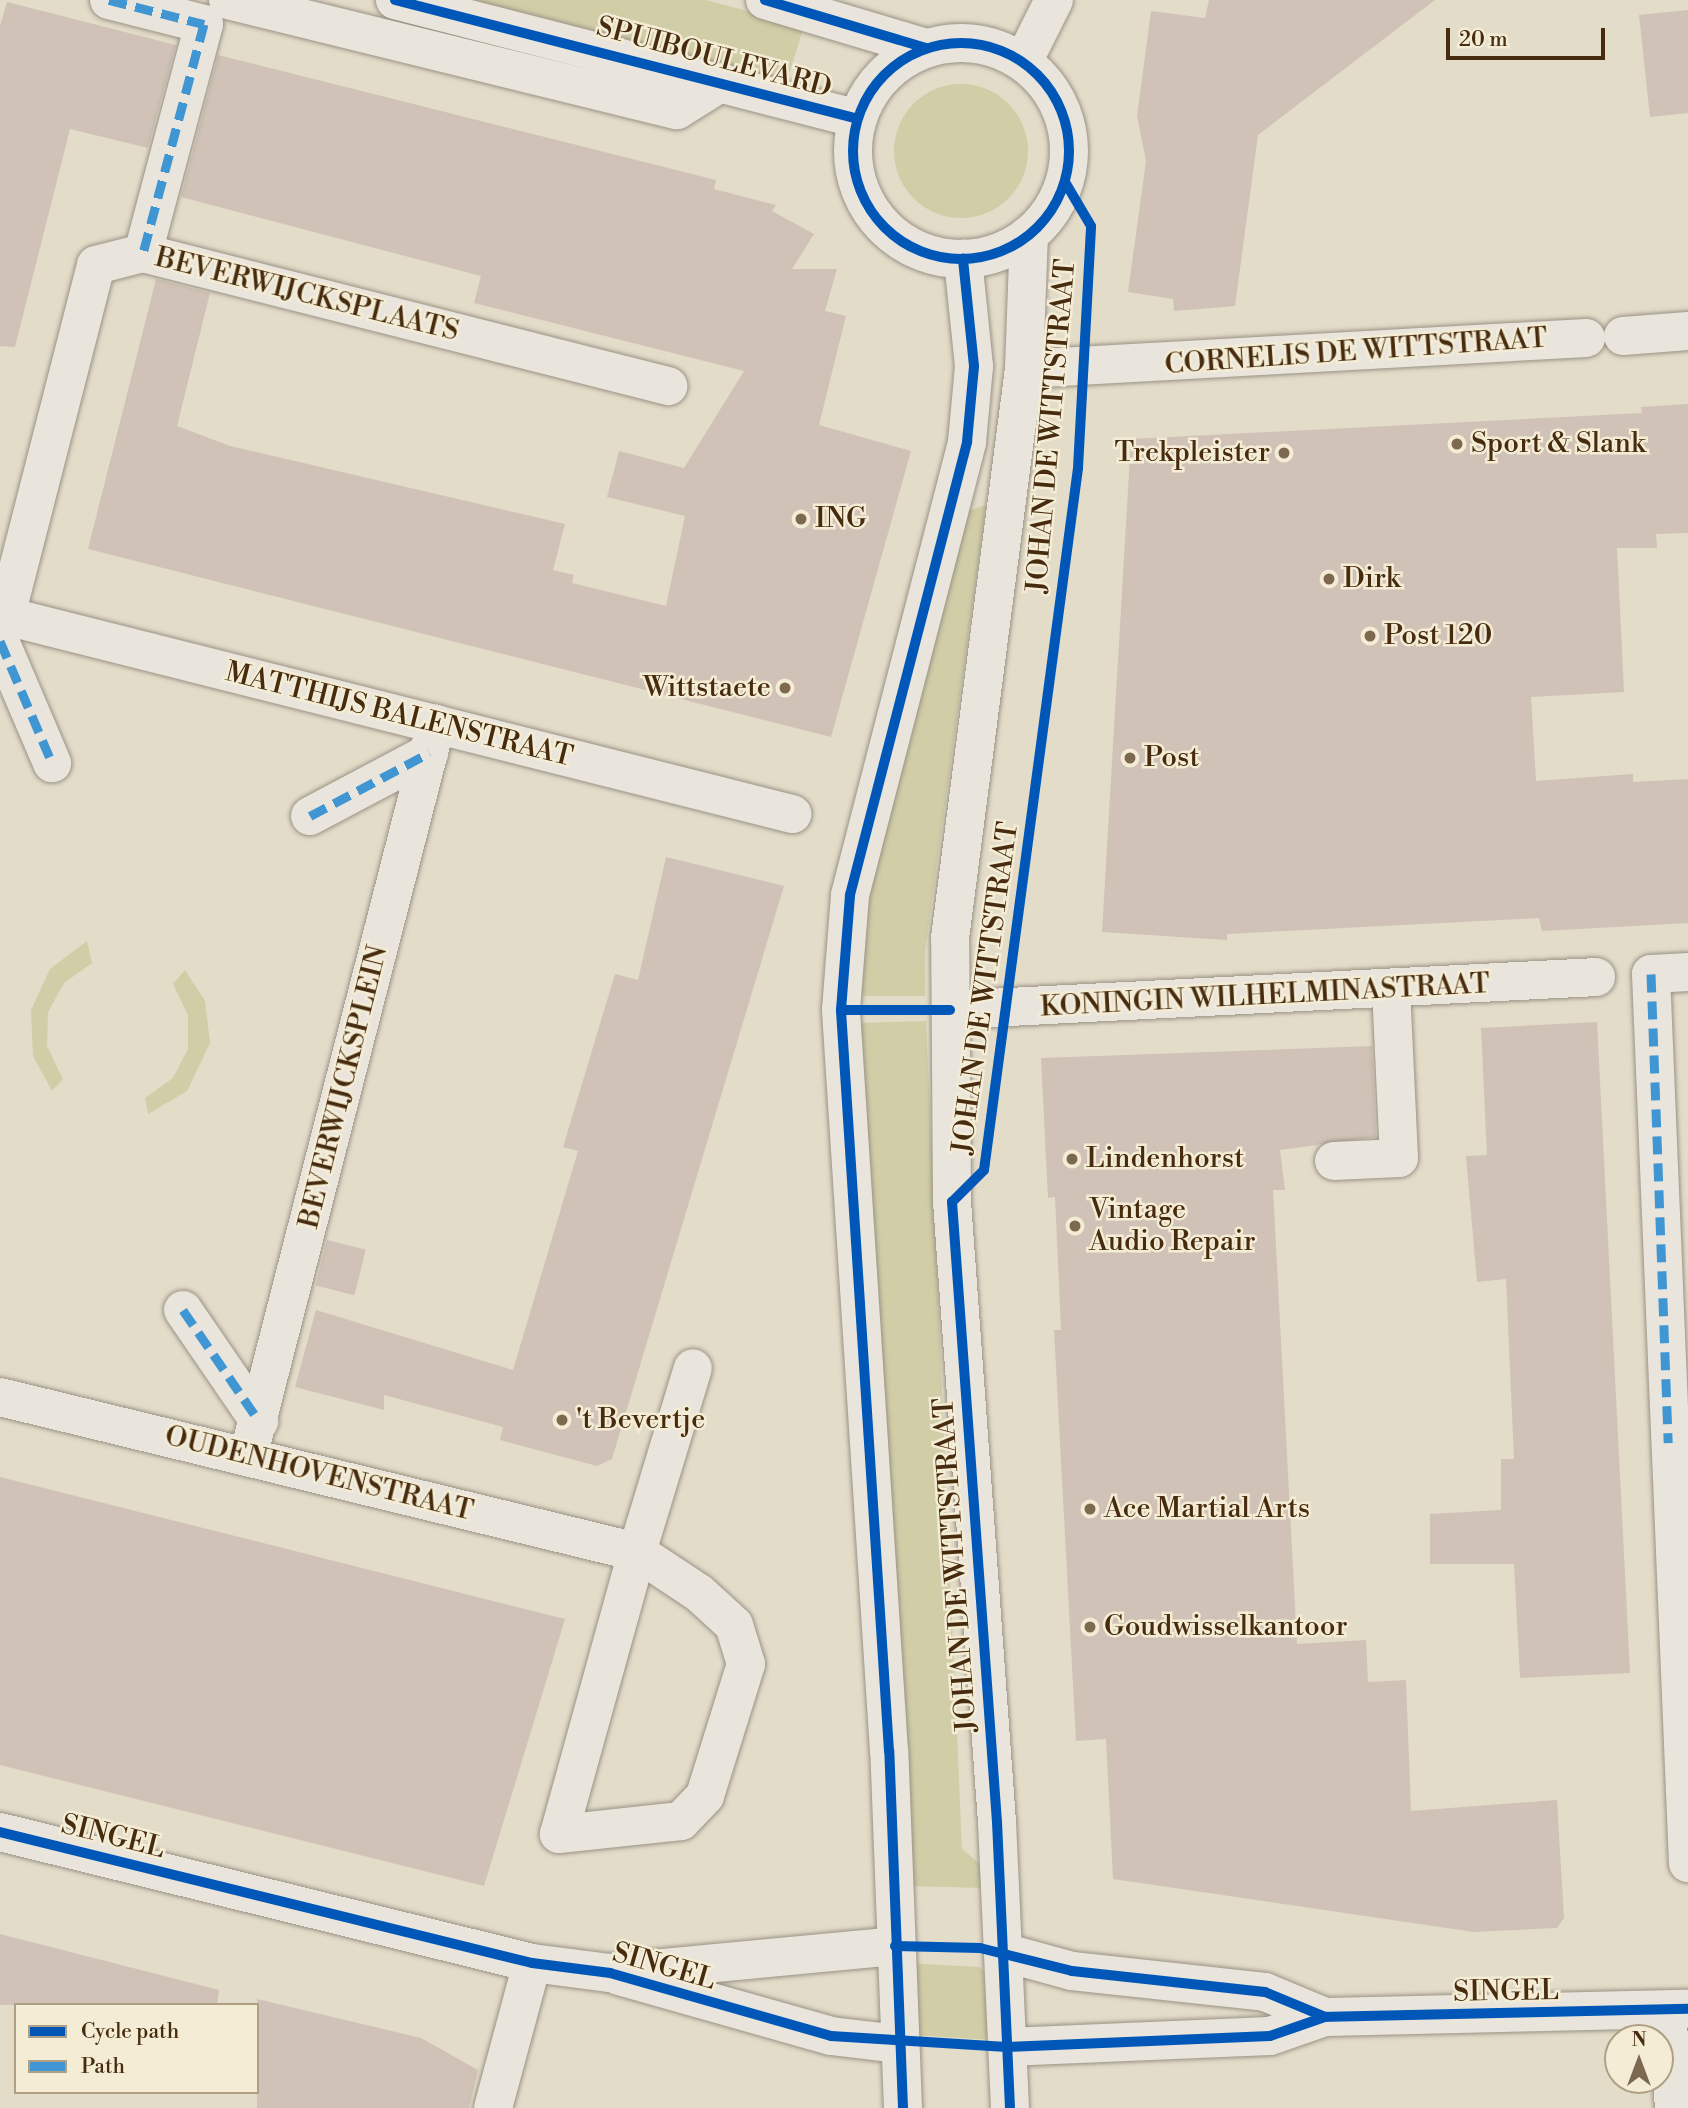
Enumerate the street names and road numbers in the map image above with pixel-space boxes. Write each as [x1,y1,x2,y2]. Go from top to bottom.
street label: SPUIBOULEVARD [593,10,835,106]
street label: BEVERWIJCKSPLAATS [152,241,462,349]
street label: JOHAN DE WITTSTRAAT [1021,258,1083,594]
street label: CORNELIS DE WITTSTRAAT [1164,322,1548,382]
street label: MATTHIJS BALENSTRAAT [222,656,576,774]
street label: JOHAN DE WITTSTRAAT [946,820,1026,1156]
street label: BEVERWIJCKSPLEIN [293,942,395,1232]
street label: KONINGIN WILHELMINASTRAAT [1039,967,1491,1025]
street label: JOHAN DE WITTSTRAAT [928,1397,984,1733]
street label: OUDENHOVENSTRAAT [161,1419,477,1529]
street label: SINGEL [58,1808,168,1866]
street label: SINGEL [609,1936,719,1998]
street label: SINGEL [1453,1974,1559,2010]

